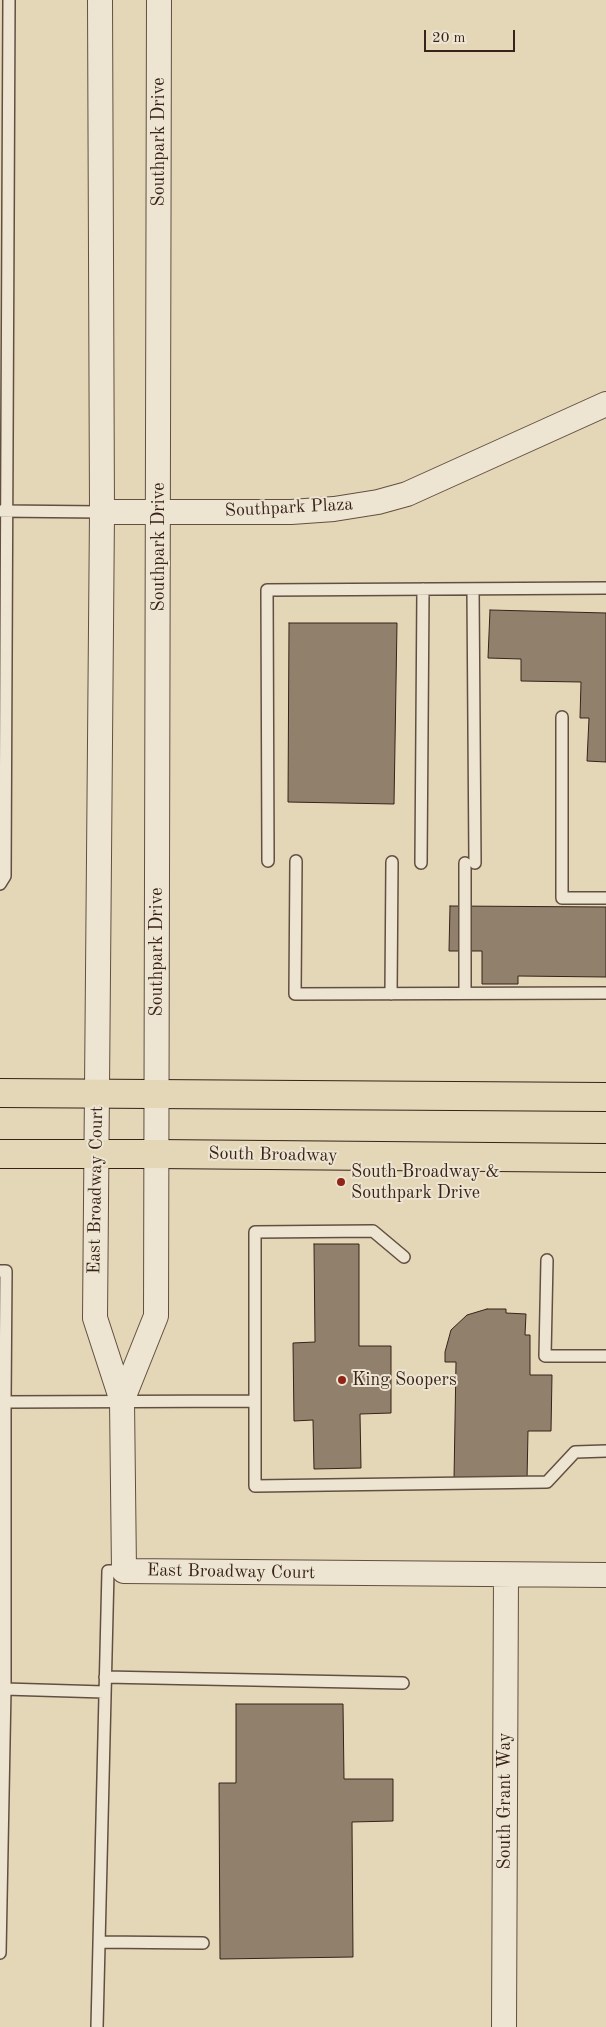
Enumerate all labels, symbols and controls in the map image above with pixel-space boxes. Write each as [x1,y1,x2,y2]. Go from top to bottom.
scale bar [426,20,517,52]
text: 20 m [432,31,466,46]
street label: Southpark Drive [148,77,170,207]
street label: Southpark Drive [148,482,170,612]
street label: Southpark Plaza [224,494,354,522]
street label: Southpark Drive [146,887,168,1017]
street label: East Broadway Court [84,1106,108,1274]
street label: South Broadway [208,1143,338,1167]
place label: South Broadway & Southpark Drive [351,1161,500,1204]
marker: South Broadway & Southpark Drive [335,1176,347,1188]
place label: King Soopers [352,1369,457,1391]
marker: King Soopers [336,1374,348,1386]
street label: East Broadway Court [147,1560,315,1584]
street label: South Grant Way [494,1732,516,1870]

